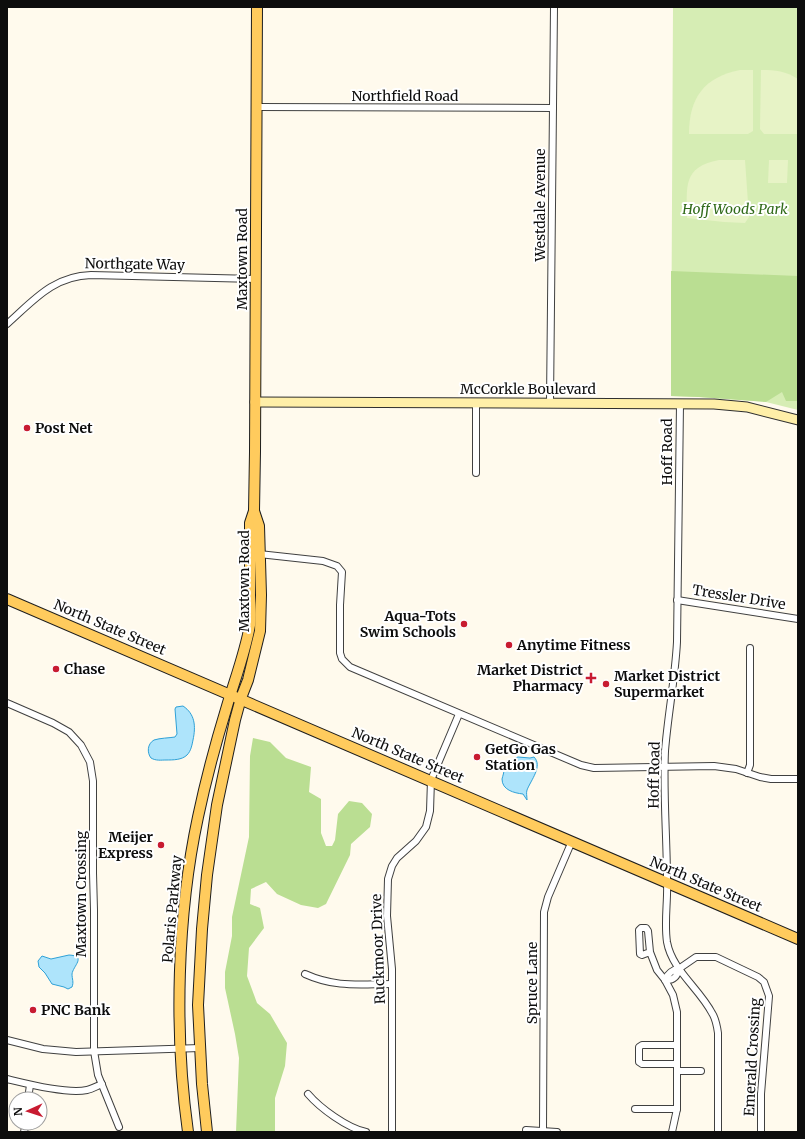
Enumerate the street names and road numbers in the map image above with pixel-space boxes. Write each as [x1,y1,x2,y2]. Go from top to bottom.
street label: Northfield Road [351,87,459,105]
street label: Westdale Avenue [531,148,549,263]
street label: Maxtown Road [233,208,251,310]
street label: Northgate Way [85,254,186,274]
street label: McCorkle Boulevard [460,380,596,398]
street label: Hoff Road [658,418,676,486]
street label: Maxtown Road [235,530,253,632]
street label: Tressler Drive [691,581,787,613]
street label: North State Street [51,595,169,659]
street label: North State Street [349,723,467,787]
street label: Hoff Road [644,741,664,809]
street label: Maxtown Crossing [72,830,90,957]
street label: North State Street [647,852,765,916]
street label: Polaris Parkway [158,854,186,964]
street label: Ruckmoor Drive [367,893,389,1005]
street label: Spruce Lane [523,942,541,1024]
street label: Emerald Crossing [740,997,764,1117]

